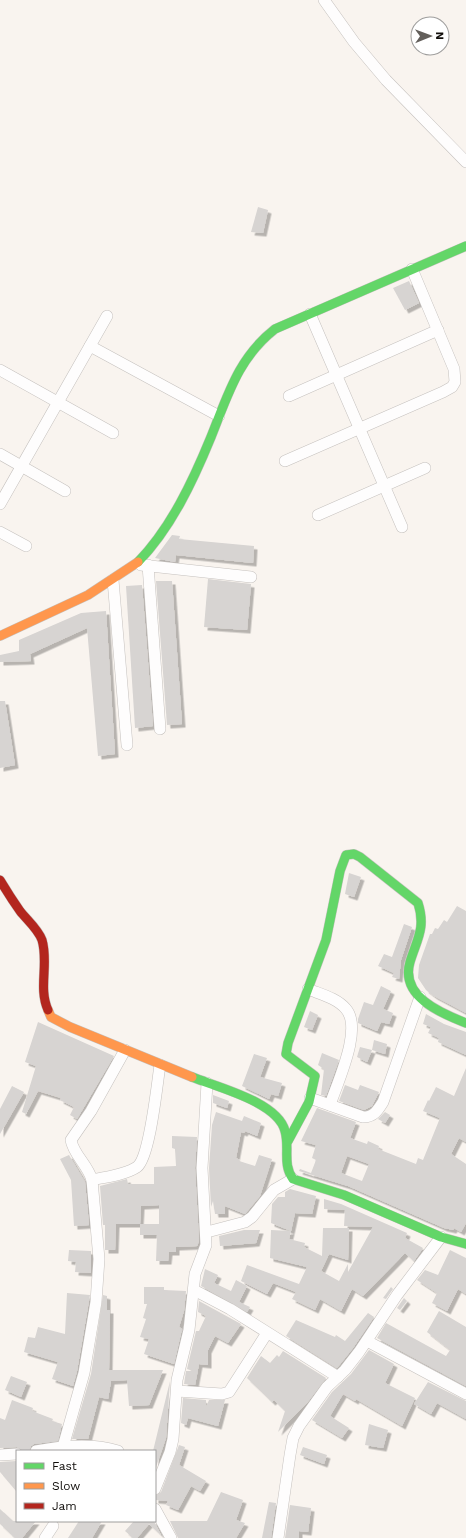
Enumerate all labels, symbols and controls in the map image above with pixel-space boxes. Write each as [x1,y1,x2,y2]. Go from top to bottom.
north arrow [410,16,450,56]
text: N [433,32,446,40]
legend [16,1450,156,1522]
text: Fast [52,1459,77,1473]
text: Slow [52,1479,80,1493]
text: Jam [52,1499,77,1513]

